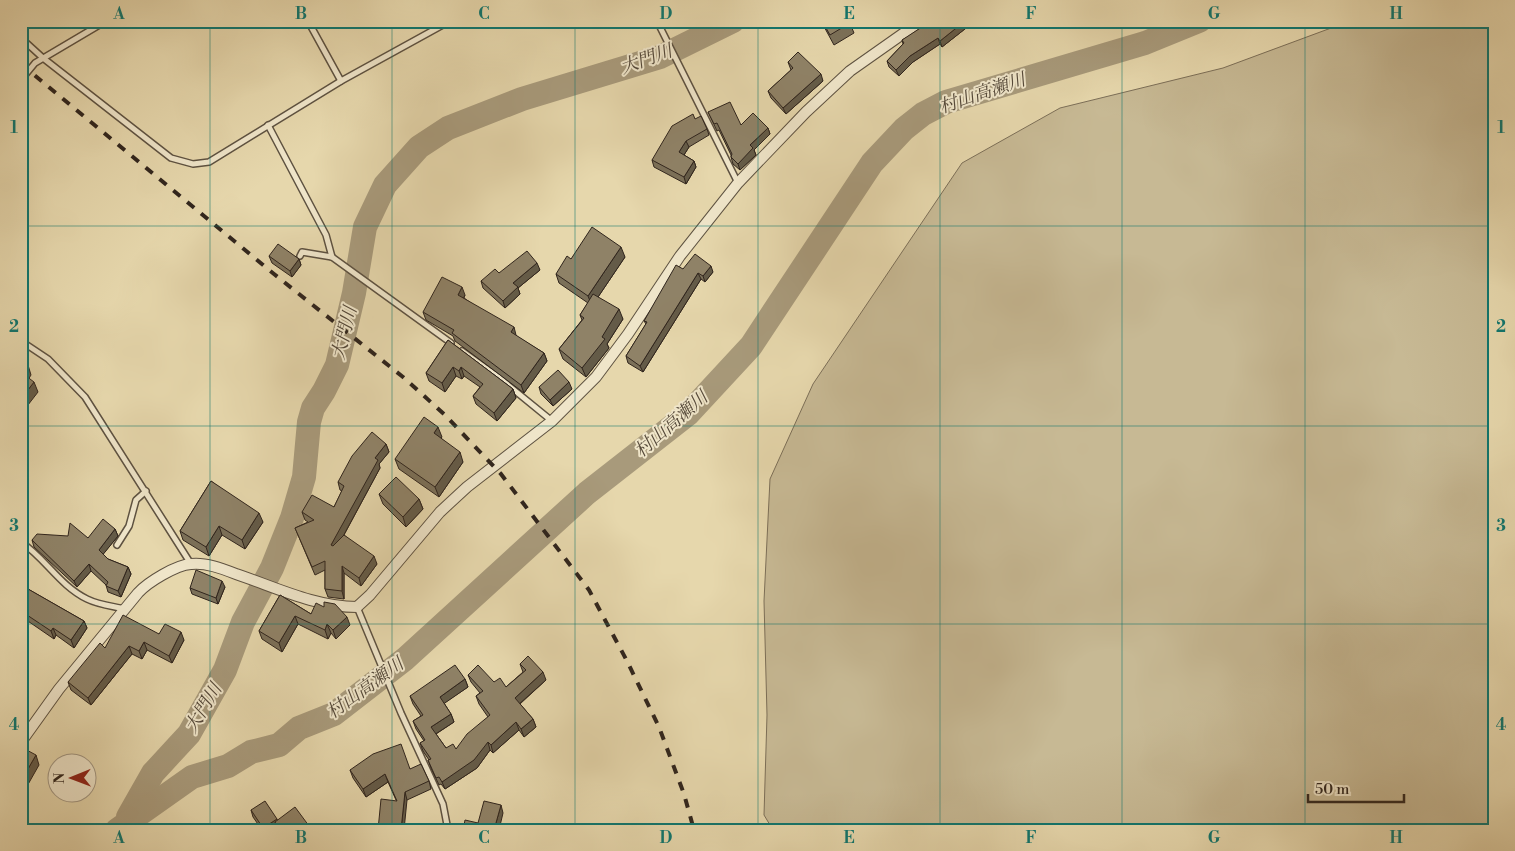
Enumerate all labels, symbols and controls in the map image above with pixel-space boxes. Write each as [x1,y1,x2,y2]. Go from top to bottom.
text: A [112,4,125,24]
text: B [295,4,307,24]
text: C [478,4,490,24]
text: D [660,4,673,24]
text: E [843,4,855,24]
text: F [1025,4,1037,24]
text: G [1208,4,1221,24]
text: H [1389,4,1403,24]
water label: 大門川 [617,39,677,80]
water label: 村山高瀬川 [936,67,1030,119]
text: 1 [10,118,18,138]
text: 1 [1497,118,1505,138]
water label: 大門川 [327,302,363,362]
text: 2 [9,317,19,337]
text: 2 [1496,317,1506,337]
water label: 村山高瀬川 [630,385,714,463]
text: 3 [9,516,19,536]
text: 3 [1496,516,1506,536]
water label: 村山高瀬川 [322,651,410,724]
water label: 大門川 [180,677,228,737]
text: 4 [9,715,20,735]
text: 4 [1496,715,1507,735]
north arrow [48,754,98,804]
scale bar [1308,771,1404,803]
text: N [51,773,69,784]
text: 50 m [1315,780,1349,799]
text: A [112,828,125,848]
text: B [295,828,307,848]
text: C [478,828,490,848]
text: D [660,828,673,848]
text: E [843,828,855,848]
text: F [1025,828,1037,848]
text: G [1208,828,1221,848]
text: H [1389,828,1403,848]

